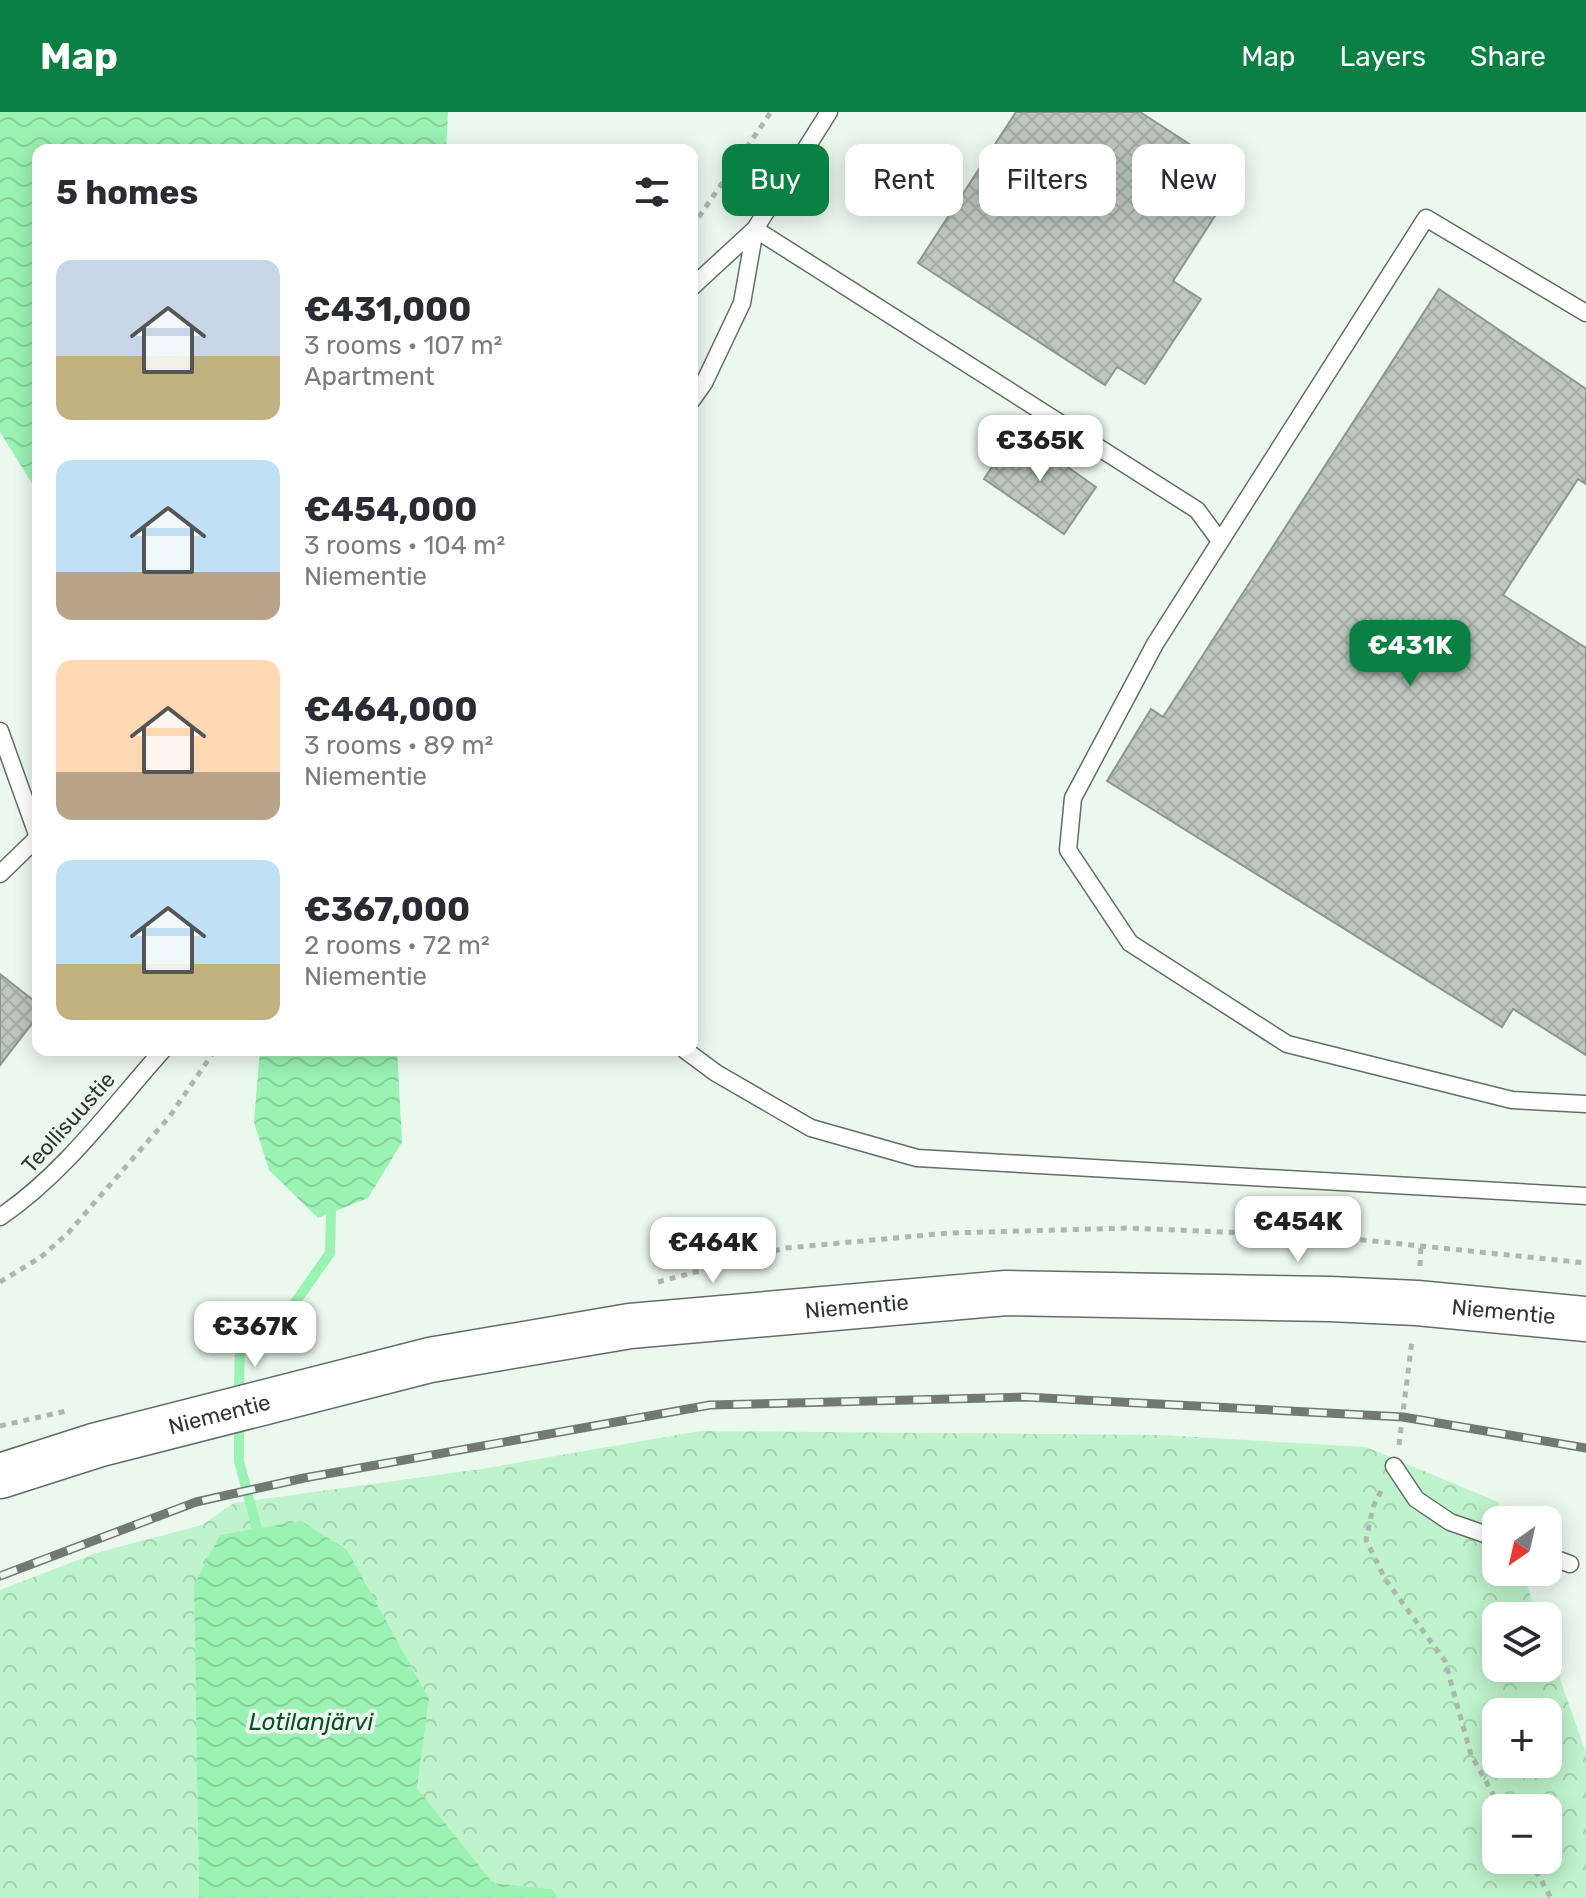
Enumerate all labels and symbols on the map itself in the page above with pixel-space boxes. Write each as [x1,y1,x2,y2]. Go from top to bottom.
pin: €365K [984,415,1096,483]
pin: €431K [1354,620,1466,688]
street label: Teollisuustie [16,1066,121,1178]
pin: €454K [1242,1196,1354,1264]
pin: €464K [657,1217,769,1285]
street label: Niementie [804,1289,910,1325]
street label: Niementie [1450,1293,1557,1330]
pin: €367K [199,1301,311,1369]
street label: Niementie [166,1388,273,1440]
north arrow [1482,1506,1562,1586]
water label: Lotilanjärvi [249,1708,374,1736]

